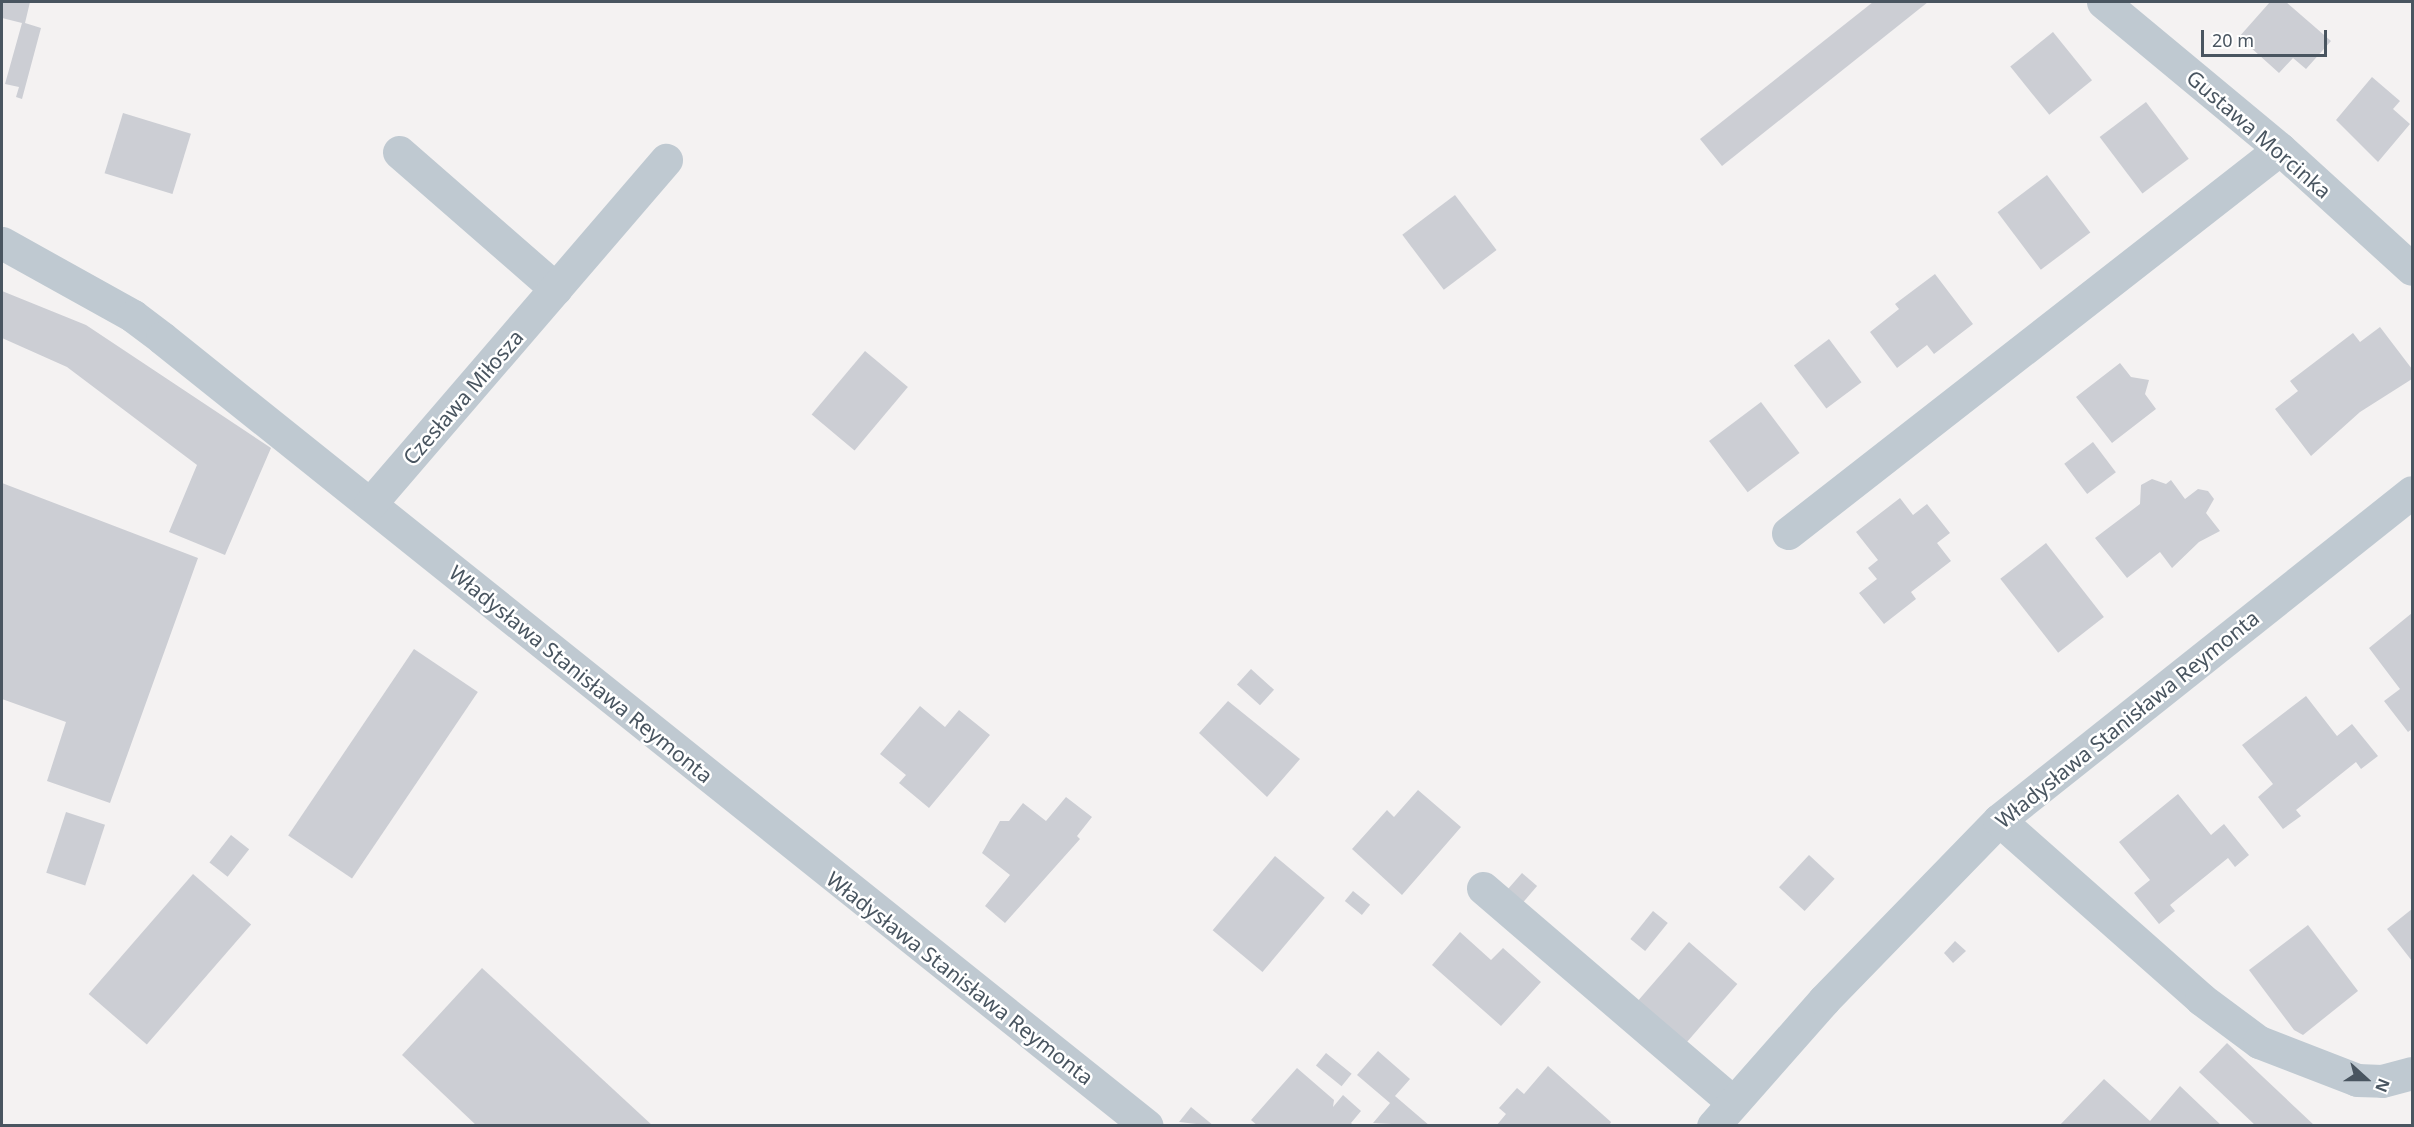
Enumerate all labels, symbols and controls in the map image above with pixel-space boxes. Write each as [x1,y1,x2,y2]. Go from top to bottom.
scale bar [2204,18,2330,56]
text: 20 m [2212,28,2254,52]
street label: Gustawa Morcinka [2182,64,2336,204]
street label: Czesława Miłosza [398,324,528,470]
street label: Władysława Stanisława Reymonta [444,560,718,788]
street label: Władysława Stanisława Reymonta [1990,605,2264,833]
street label: Władysława Stanisława Reymonta [822,866,1098,1090]
north arrow [2336,1049,2396,1109]
text: N [2370,1075,2395,1095]

